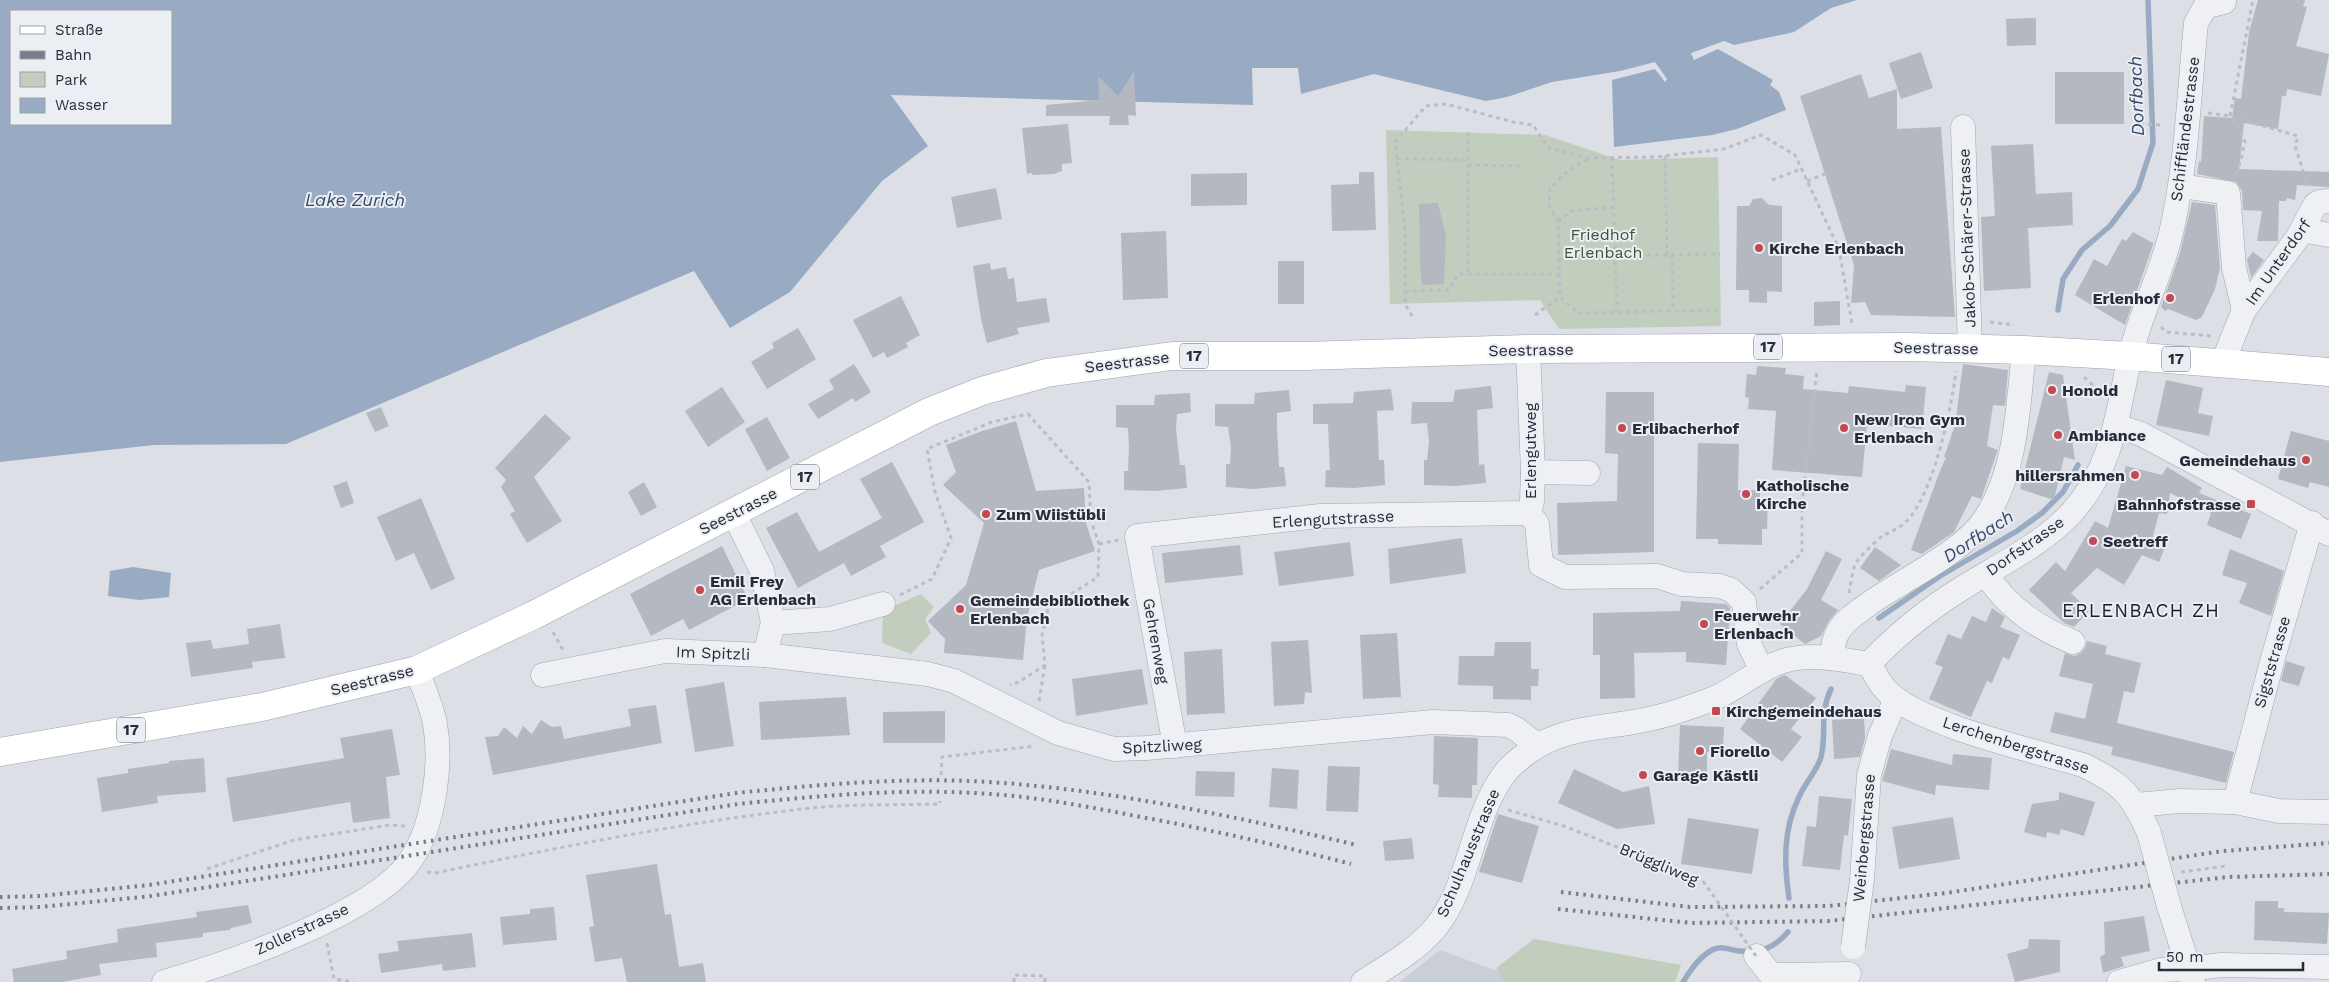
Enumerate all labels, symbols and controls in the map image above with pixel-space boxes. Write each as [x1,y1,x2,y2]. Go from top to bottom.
legend [10,10,172,125]
text: Straße [55,21,103,39]
text: Bahn [55,46,92,64]
water label: Dorfbach [2124,56,2148,136]
street label: Schiffländestrasse [2167,56,2203,202]
text: Park [55,71,88,89]
text: Wasser [55,96,108,114]
street label: Jakob-Schärer-Strasse [1954,148,1980,328]
water label: Lake Zurich [305,189,405,210]
street label: Im Unterdorf [2241,215,2315,309]
park label: Friedhof Erlenbach [1564,225,1642,262]
place label: Kirche Erlenbach [1769,239,1904,258]
marker: Kirche Erlenbach [1753,242,1765,254]
place label: Erlenhof [2093,289,2160,308]
marker: Erlenhof [2164,292,2176,304]
road number: 17 [1754,334,1782,360]
street label: Seestrasse [1893,338,1979,358]
street label: Seestrasse [1488,340,1574,360]
road number: 17 [1180,344,1208,368]
road number: 17 [2162,346,2190,372]
street label: Seestrasse [1084,347,1170,377]
place label: Honold [2062,381,2118,400]
marker: Honold [2046,384,2058,396]
street label: Erlengutweg [1521,402,1540,499]
place label: New Iron Gym Erlenbach [1854,410,1965,447]
place label: Erlibacherhof [1632,419,1740,438]
marker: Erlibacherhof [1616,422,1628,434]
marker: New Iron Gym Erlenbach [1838,422,1850,434]
place label: Ambiance [2068,426,2146,445]
marker: Ambiance [2052,429,2064,441]
place label: Gemeindehaus [2179,451,2296,470]
marker: Gemeindehaus [2300,454,2312,466]
road number: 17 [791,464,819,490]
place label: hillersrahmen [2015,466,2125,485]
marker: hillersrahmen [2129,469,2141,481]
place label: Katholische Kirche [1756,476,1849,513]
street label: Seestrasse [696,483,780,539]
marker: Katholische Kirche [1740,488,1752,500]
place label: Bahnhofstrasse [2117,495,2241,514]
marker: Bahnhofstrasse [2245,498,2257,510]
place label: Zum Wiistübli [996,505,1106,524]
water label: Dorfbach [1939,505,2017,567]
street label: Erlengutstrasse [1271,506,1395,532]
marker: Zum Wiistübli [980,508,992,520]
street label: Dorfstrasse [1982,512,2068,580]
place label: Seetreff [2103,532,2169,551]
marker: Seetreff [2087,535,2099,547]
place label: Emil Frey AG Erlenbach [710,572,816,609]
marker: Emil Frey AG Erlenbach [694,584,706,596]
place label: Gemeindebibliothek Erlenbach [970,591,1130,628]
street label: Gehrenweg [1139,597,1173,686]
district label: ERLENBACH ZH [2062,599,2220,622]
marker: Gemeindebibliothek Erlenbach [954,603,966,615]
place label: Feuerwehr Erlenbach [1714,606,1799,643]
street label: Sigststrasse [2250,614,2294,710]
marker: Feuerwehr Erlenbach [1698,618,1710,630]
street label: Im Spitzli [676,642,750,664]
street label: Seestrasse [328,660,416,700]
place label: Kirchgemeindehaus [1726,702,1882,721]
marker: Kirchgemeindehaus [1710,705,1722,717]
street label: Lerchenbergstrasse [1940,712,2092,778]
road number: 17 [117,718,145,742]
street label: Spitzliweg [1122,734,1203,758]
place label: Fiorello [1710,742,1771,761]
marker: Fiorello [1694,745,1706,757]
place label: Garage Kästli [1653,766,1758,785]
marker: Garage Kästli [1637,769,1649,781]
street label: Weinbergstrasse [1849,773,1879,903]
street label: Schulhausstrasse [1432,786,1504,920]
street label: Brüggliweg [1617,839,1702,889]
street label: Zollerstrasse [252,899,352,959]
scale bar [2159,940,2303,972]
text: 50 m [2166,948,2203,966]

